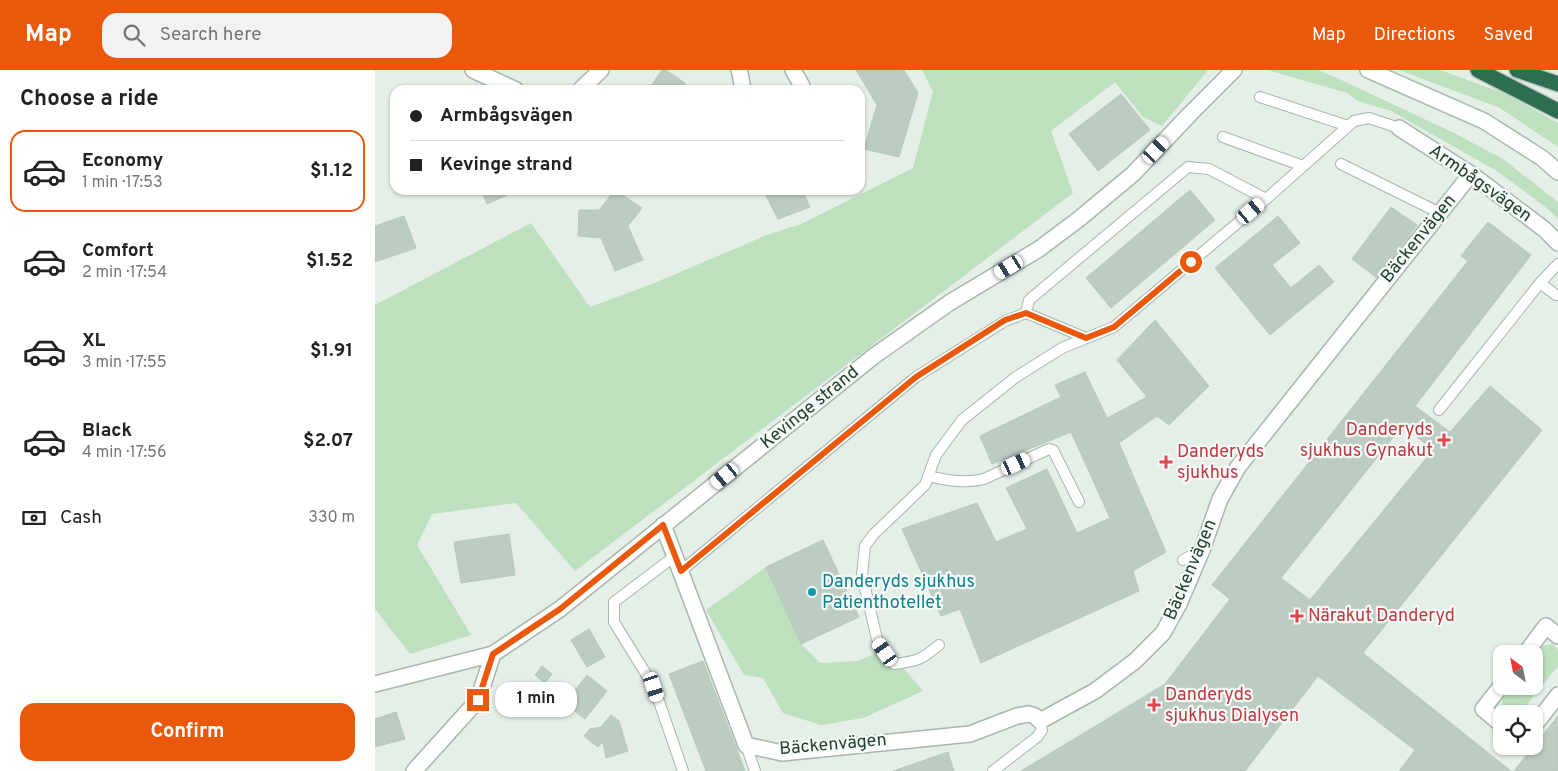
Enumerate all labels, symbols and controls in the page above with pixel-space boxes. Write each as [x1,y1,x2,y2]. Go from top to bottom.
search box [102,13,452,58]
text: Map [25,20,72,50]
icon: search [120,21,148,49]
text: Search here [160,23,261,47]
text: Map [1312,24,1346,47]
text: Directions [1374,24,1456,47]
text: Saved [1484,24,1533,47]
text: Choose a ride [20,86,158,113]
text: Armbågsvägen [440,104,573,128]
car [1140,134,1171,166]
street label: Armbågsvägen [1424,140,1536,228]
icon: car [22,149,67,194]
text: Economy [82,149,163,173]
text: Kevinge strand [440,153,573,177]
text: $1.12 [310,159,353,183]
text: 1 min · 17:53 [82,173,163,193]
street label: Bäckenvägen [1376,190,1462,288]
car [1234,196,1267,226]
icon: car [22,239,67,284]
text: Comfort [82,239,154,263]
text: $1.52 [306,249,353,273]
route start [1180,251,1202,273]
car [992,253,1025,281]
text: 2 min · 17:54 [82,263,167,283]
icon: car [22,329,67,374]
text: XL [82,329,105,353]
text: $1.91 [310,339,353,363]
text: 3 min · 17:55 [82,353,167,373]
street label: Kevinge strand [756,361,864,455]
icon: car [22,419,67,464]
text: Black [82,419,132,443]
place label: Danderyds sjukhus Gynakut [1300,419,1433,463]
text: $2.07 [303,429,353,453]
marker: Danderyds sjukhus Gynakut [1437,433,1451,447]
place label: Danderyds sjukhus [1177,441,1264,485]
text: 4 min · 17:56 [82,443,167,463]
car [999,451,1032,477]
marker: Danderyds sjukhus [1159,455,1173,469]
car [708,461,741,491]
icon: cash [20,504,48,532]
text: Cash [60,506,102,530]
text: 330 m [308,508,355,528]
street label: Bäckenvägen [1159,516,1223,624]
place label: Danderyds sjukhus Patienthotellet [822,571,975,615]
marker: Danderyds sjukhus Patienthotellet [806,586,818,598]
place label: Närakut Danderyd [1308,605,1455,628]
marker: Närakut Danderyd [1290,609,1304,623]
car [870,635,899,669]
north arrow [1493,645,1543,695]
map controls [1493,645,1543,755]
car [642,670,665,704]
callout: 1 min [495,682,578,718]
place label: Danderyds sjukhus Dialysen [1165,684,1299,728]
route end [467,689,489,711]
text: 1 min [517,689,555,709]
marker: Danderyds sjukhus Dialysen [1147,698,1161,712]
button: Confirm [20,703,355,761]
button: locate [1493,705,1543,755]
street label: Bäckenvägen [778,729,888,761]

